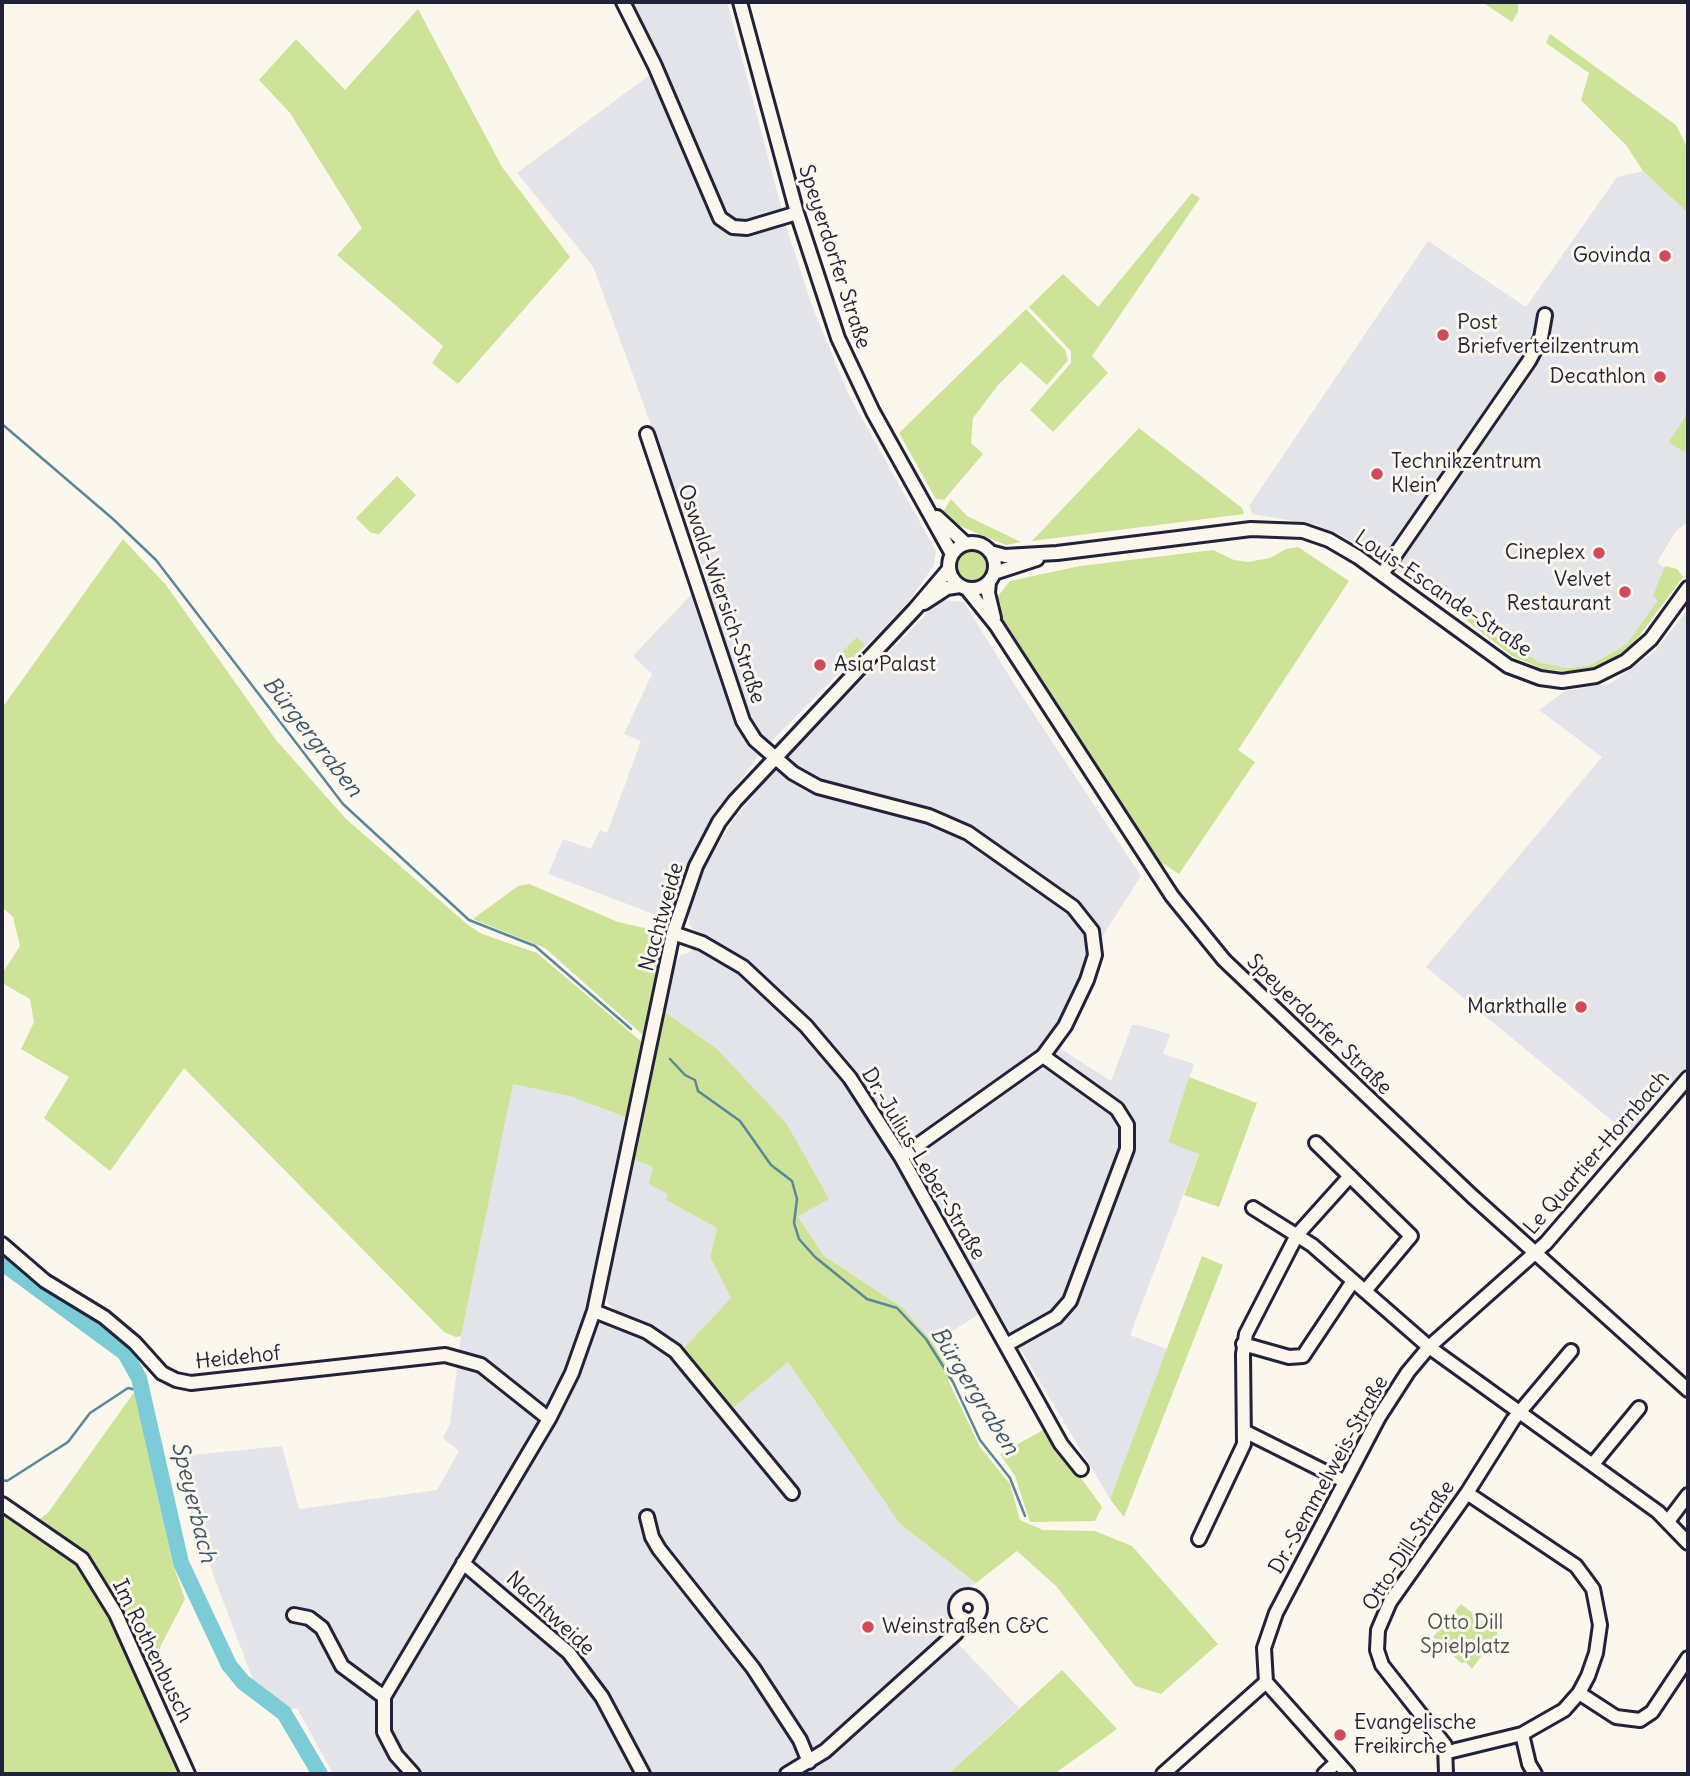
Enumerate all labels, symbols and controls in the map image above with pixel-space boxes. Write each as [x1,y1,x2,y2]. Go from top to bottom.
street label: Speyerdorfer Straße [792,162,876,352]
place label: Govinda [1573,243,1651,269]
marker: Govinda [1657,248,1673,264]
place label: Post Briefverteilzentrum [1457,310,1639,360]
marker: Post Briefverteilzentrum [1435,327,1451,343]
place label: Decathlon [1549,364,1646,390]
marker: Decathlon [1652,369,1668,385]
place label: Technikzentrum Klein [1391,449,1541,499]
marker: Technikzentrum Klein [1369,466,1385,482]
street label: Oswald-Wiersich-Straße [672,481,770,707]
street label: Louis-Escande-Straße [1350,525,1536,663]
place label: Cineplex [1505,540,1585,566]
marker: Cineplex [1591,545,1607,561]
place label: Velvet Restaurant [1507,567,1611,617]
marker: Velvet Restaurant [1617,584,1633,600]
place label: Asia Palast [834,652,936,678]
marker: Asia Palast [812,657,828,673]
water label: Bürgergraben [256,671,368,803]
street label: Nachtweide [634,860,690,974]
street label: Speyerdorfer Straße [1241,949,1397,1101]
place label: Markthalle [1467,994,1567,1020]
marker: Markthalle [1573,999,1589,1015]
street label: Dr.-Julius-Leber-Straße [856,1063,990,1265]
street label: Le Quartier-Hornbach [1519,1066,1675,1240]
water label: Bürgergraben [924,1322,1024,1460]
street label: Heidehof [194,1341,282,1375]
street label: Dr.-Semmelweis-Straße [1264,1372,1394,1578]
water label: Speyerbach [165,1439,221,1565]
street label: Otto-Dill-Straße [1358,1476,1460,1616]
street label: Nachtweide [500,1567,600,1661]
street label: Im Rothenbusch [106,1575,198,1727]
park label: Otto Dill Spielplatz [1420,1610,1510,1660]
place label: Weinstraßen C&C [882,1614,1049,1640]
marker: Weinstraßen C&C [860,1619,876,1635]
place label: Evangelische Freikirche [1354,1710,1476,1760]
marker: Evangelische Freikirche [1332,1727,1348,1743]

